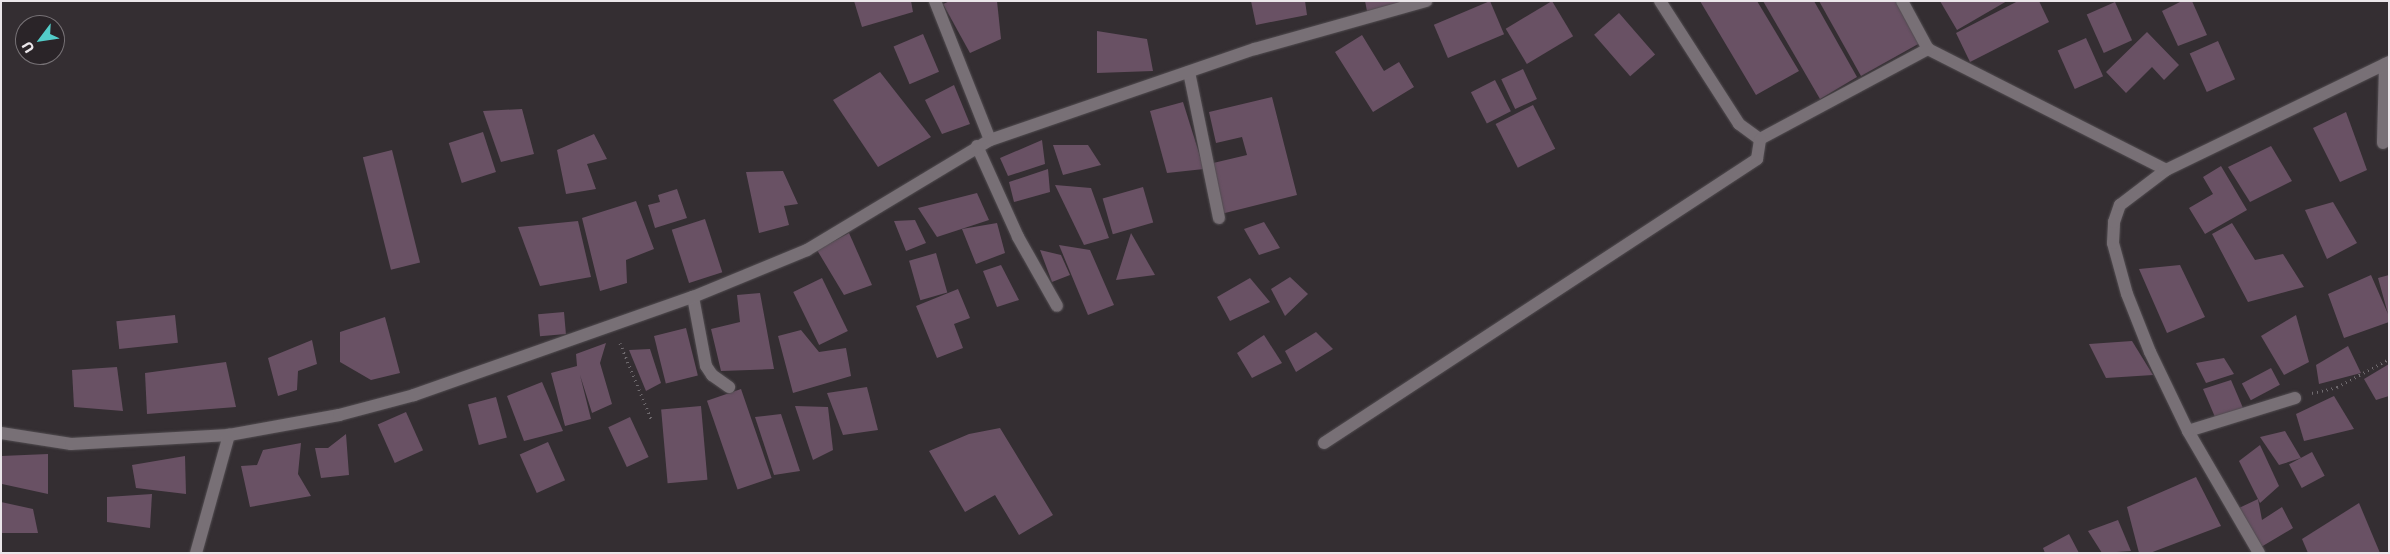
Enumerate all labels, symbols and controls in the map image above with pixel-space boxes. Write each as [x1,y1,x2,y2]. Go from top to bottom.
north arrow [15,15,65,65]
text: U [18,39,37,56]

